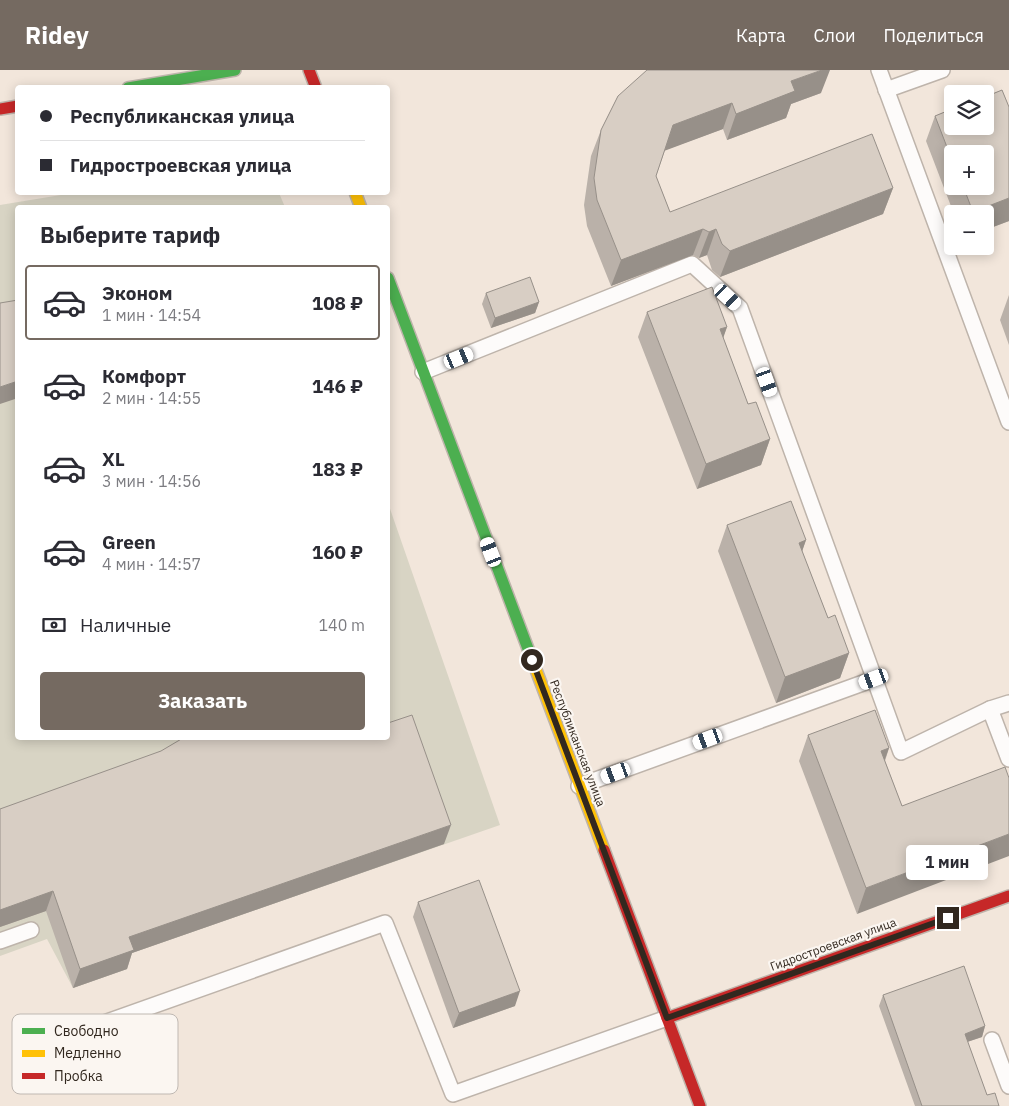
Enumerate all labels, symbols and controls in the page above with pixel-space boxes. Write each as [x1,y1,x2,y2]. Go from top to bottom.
text: Ridey [25,19,89,51]
text: Карта [736,24,786,47]
text: Слои [814,24,856,47]
text: Поделиться [884,24,984,47]
map controls [944,85,994,255]
button: layers [944,85,994,135]
text: Республиканская улица [70,104,295,128]
button: + [944,145,994,195]
text: Гидростроевская улица [70,153,292,177]
button: − [944,205,994,255]
text: Выберите тариф [40,220,220,249]
icon: car [42,280,87,325]
text: Эконом [102,281,173,305]
car [711,281,744,313]
text: 108 ₽ [312,291,363,315]
text: 1 мин · 14:54 [102,305,201,325]
car [442,345,475,371]
icon: car [42,363,87,408]
text: Комфорт [102,364,186,388]
car [754,365,779,399]
text: 146 ₽ [312,374,363,398]
text: 2 мин · 14:55 [102,388,201,408]
icon: car [42,446,87,491]
text: XL [102,447,125,471]
text: 183 ₽ [312,457,363,481]
text: 3 мин · 14:56 [102,471,201,491]
icon: car [42,529,87,574]
text: Green [102,530,156,554]
car [478,535,503,569]
text: 160 ₽ [312,540,363,564]
text: 4 мин · 14:57 [102,554,201,574]
icon: cash [40,611,68,639]
text: Наличные [80,613,171,637]
text: 140 m [318,615,365,635]
route start [521,649,543,671]
car [857,667,890,691]
button: Заказать [40,672,365,730]
street label: Республиканская улица [547,678,609,809]
car [691,727,724,751]
car [599,761,632,785]
callout: 1 мин [907,846,989,880]
text: 1 мин [925,852,969,872]
route end [937,907,959,929]
street label: Гидростроевская улица [768,914,899,974]
legend [12,1014,178,1094]
text: Свободно [54,1022,119,1040]
text: Медленно [54,1044,122,1062]
text: Пробка [54,1067,103,1085]

